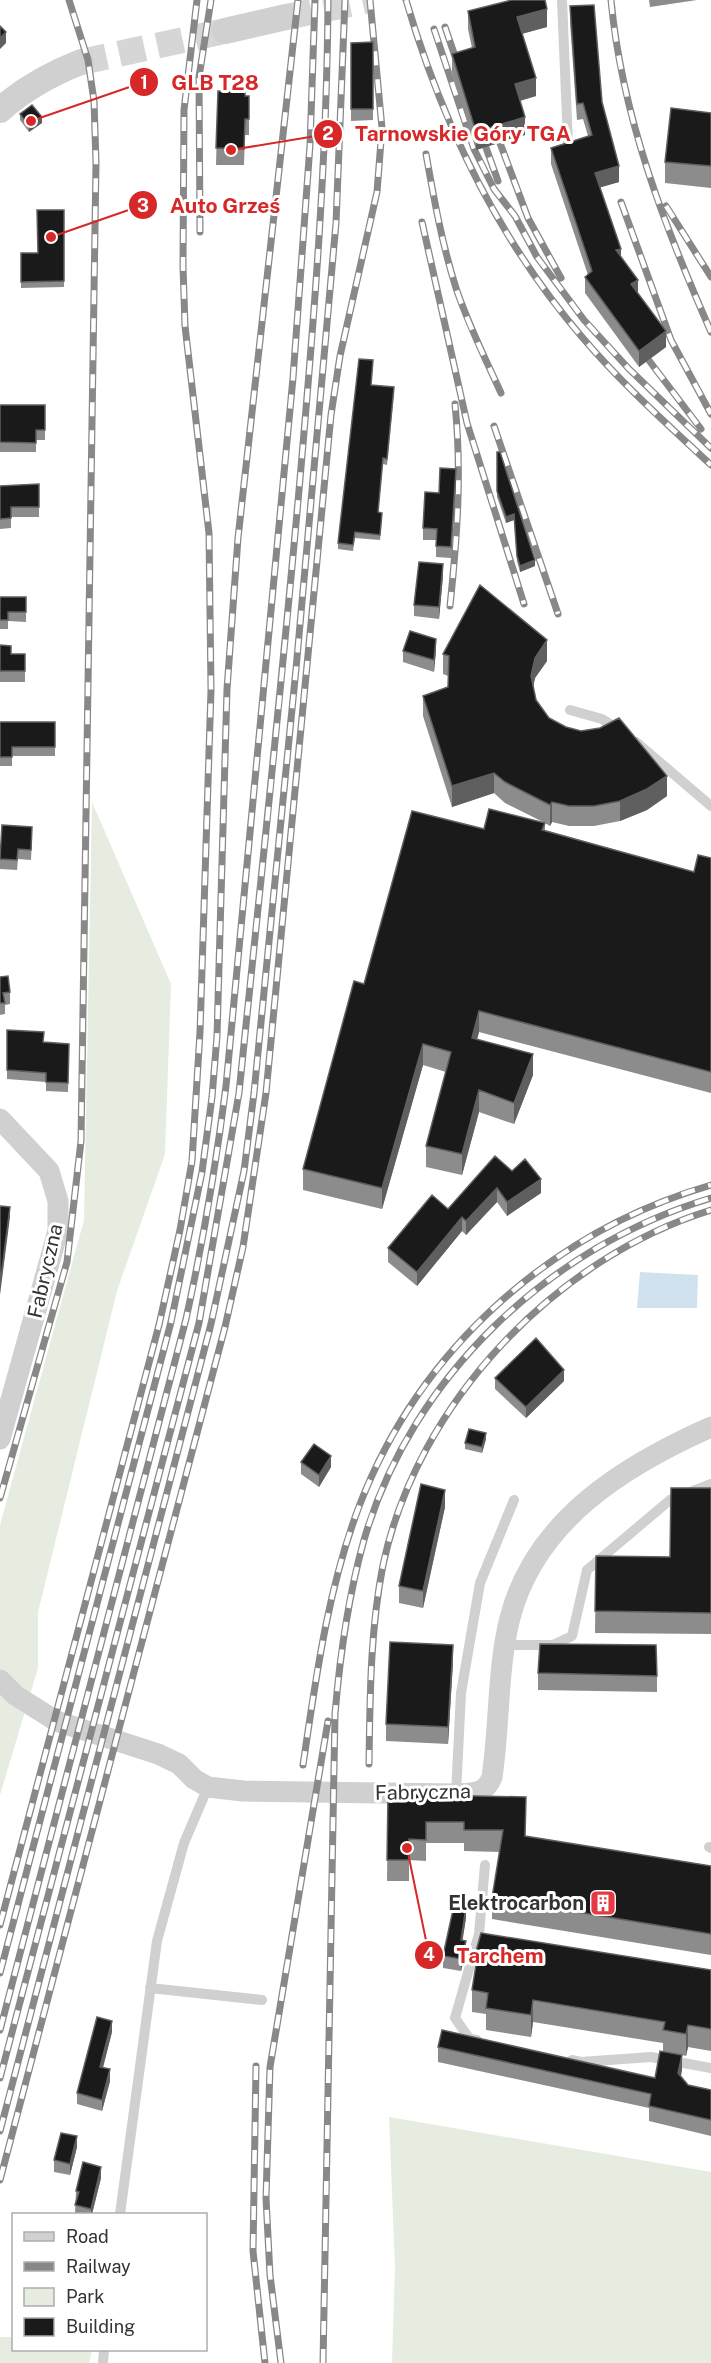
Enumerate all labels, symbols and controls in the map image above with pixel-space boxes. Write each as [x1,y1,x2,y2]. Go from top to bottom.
callout: GLB T28 [129,63,271,102]
text: GLB T28 [171,70,259,95]
text: 1 [140,72,148,93]
callout: Tarnowskie Góry TGA [313,114,583,153]
text: Tarnowskie Góry TGA [355,121,571,146]
text: 2 [322,123,334,144]
callout: Auto Grześ [128,186,293,225]
text: Auto Grześ [170,193,280,218]
text: 3 [137,195,149,216]
street label: Fabryczna [23,1221,67,1321]
street label: Fabryczna [375,1779,471,1805]
building icon: Elektrocarbon [588,1888,618,1918]
place label: Elektrocarbon [448,1891,584,1915]
callout: Tarchem [414,1936,555,1975]
text: Tarchem [457,1943,543,1968]
text: 4 [423,1944,435,1965]
legend [12,2213,207,2351]
text: Road [66,2226,109,2247]
text: Railway [66,2256,131,2277]
text: Park [66,2286,104,2307]
text: Building [66,2316,135,2337]

